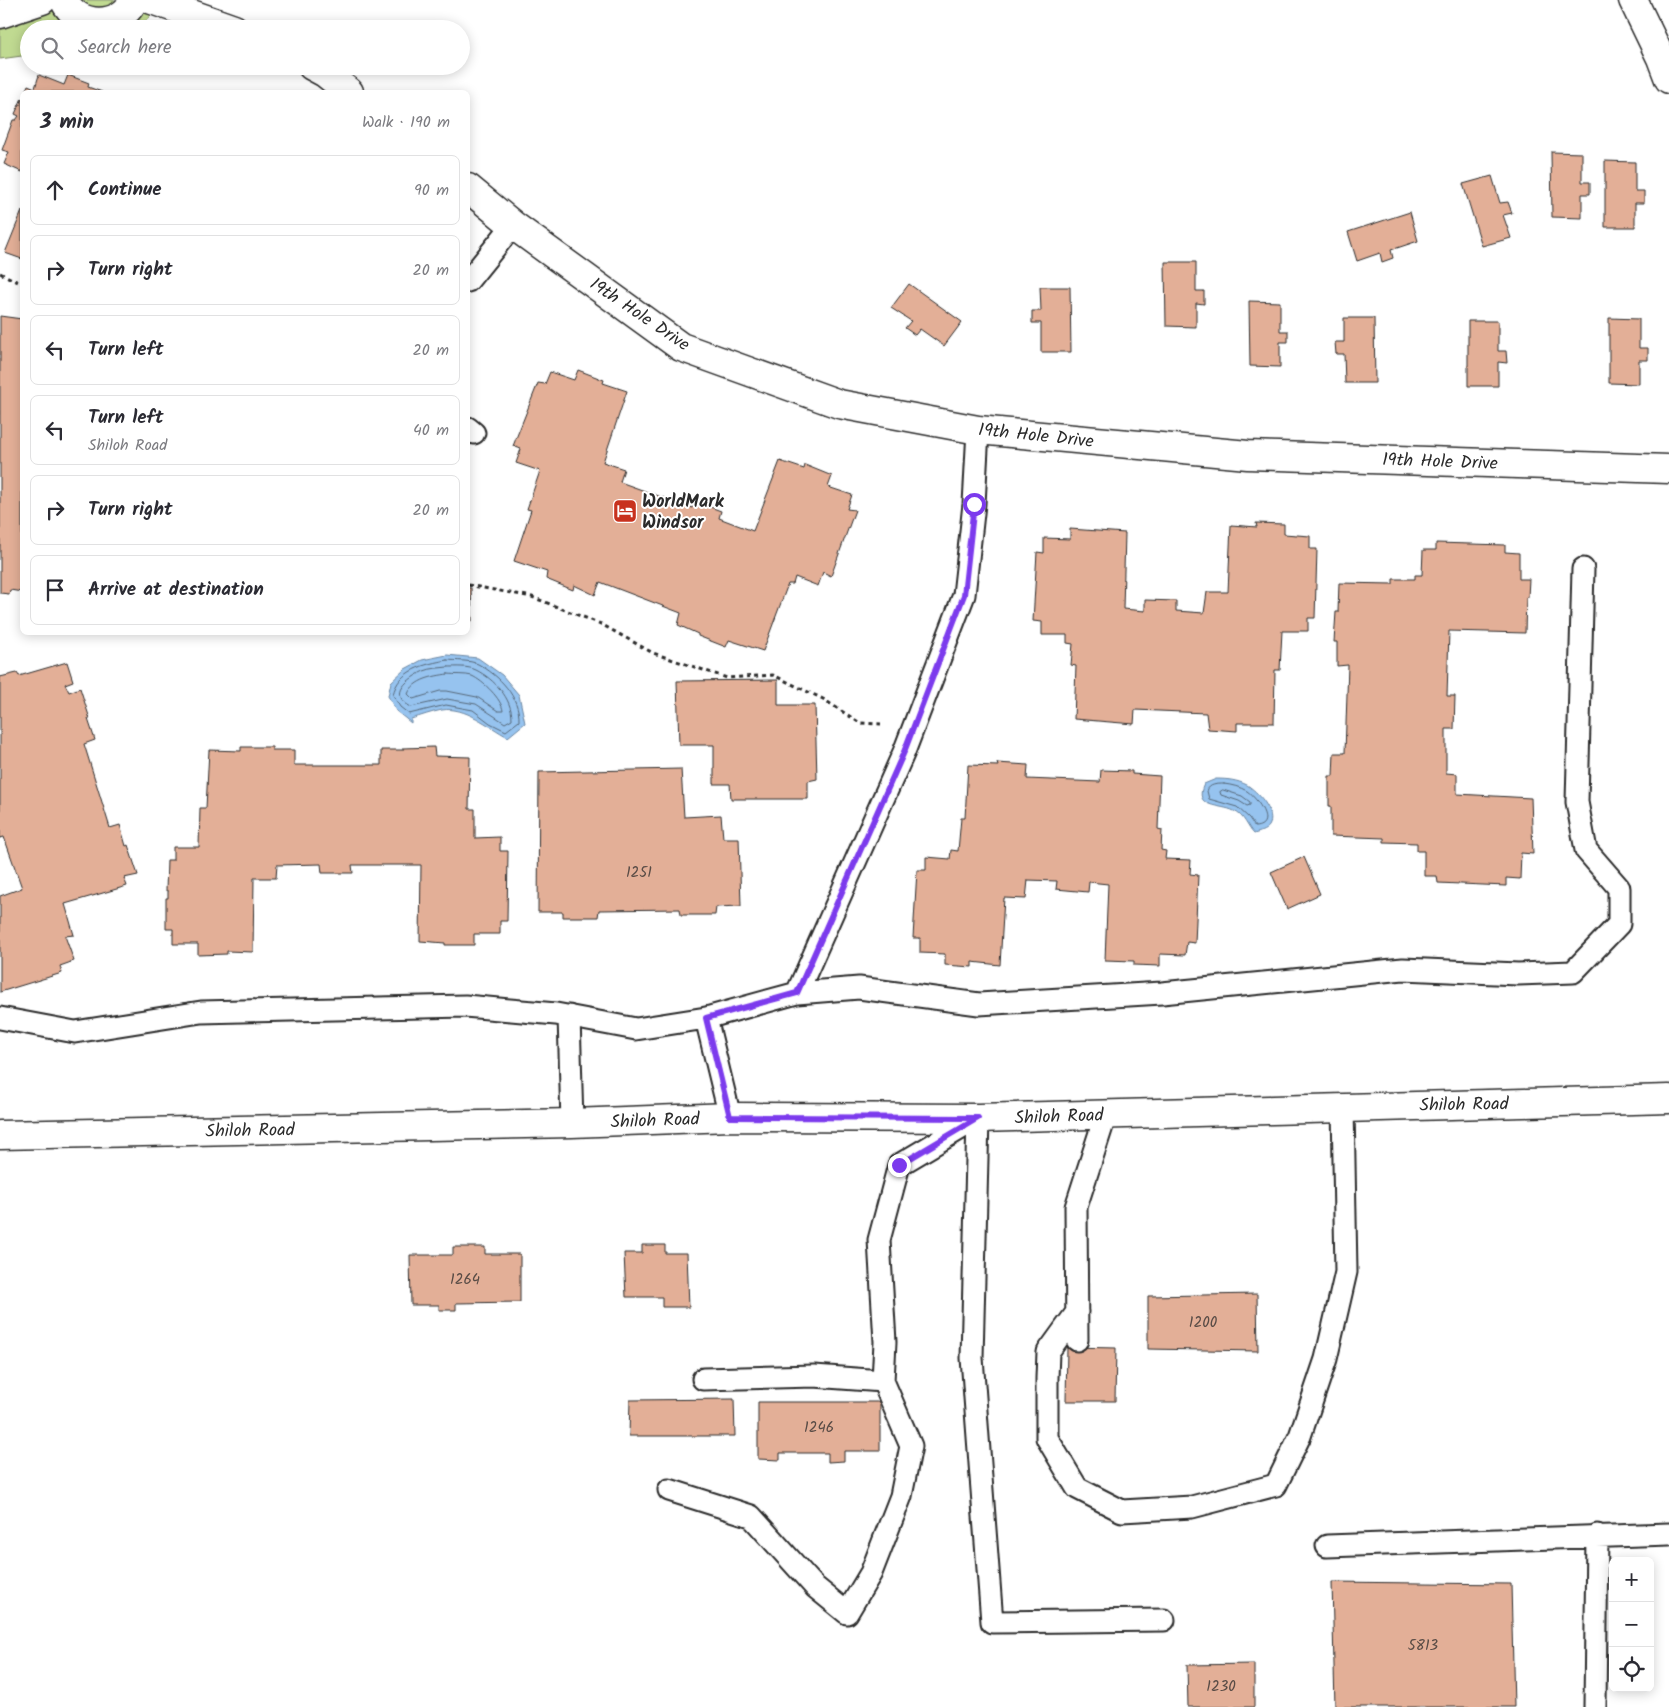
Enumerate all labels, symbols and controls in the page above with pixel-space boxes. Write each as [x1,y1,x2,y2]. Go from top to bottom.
search box [20,20,470,75]
text: Search here [78,33,172,63]
icon: search [38,34,66,62]
text: 3 min [40,106,94,139]
text: Walk · 190 m [362,110,450,135]
text: Continue [88,175,161,205]
icon: ahead [41,176,69,204]
text: 90 m [414,178,449,203]
text: Turn right [88,255,173,285]
icon: right [41,256,69,284]
text: 20 m [413,258,449,283]
street label: 19th Hole Drive [583,271,695,360]
text: Turn left [88,335,163,365]
icon: left [41,336,69,364]
text: 20 m [413,338,449,363]
text: Turn left [88,403,163,433]
icon: left [41,416,69,444]
street label: 19th Hole Drive [977,416,1095,457]
text: 40 m [413,418,449,443]
text: Shiloh Road [88,433,167,458]
street label: 19th Hole Drive [1382,446,1498,479]
place label: WorldMark Windsor [642,488,725,538]
route start [963,493,986,516]
text: Turn right [88,495,173,525]
icon: right [41,496,69,524]
text: 20 m [413,498,449,523]
hotel icon: WorldMark Windsor [612,498,638,524]
text: Arrive at destination [88,575,264,605]
icon: arrive [41,576,69,604]
house number: 1251 [626,861,652,885]
street label: Shiloh Road [1419,1090,1510,1121]
street label: Shiloh Road [1014,1101,1105,1134]
street label: Shiloh Road [610,1105,701,1138]
street label: Shiloh Road [205,1116,296,1147]
route end [888,1154,911,1177]
house number: 1264 [450,1268,480,1292]
house number: 1200 [1189,1311,1218,1335]
house number: 1246 [804,1416,834,1440]
map controls [1609,1557,1654,1692]
button: + [1609,1557,1654,1602]
button: − [1609,1602,1654,1647]
house number: 5813 [1408,1634,1439,1658]
button: locate [1609,1647,1654,1692]
house number: 1230 [1206,1675,1236,1699]

